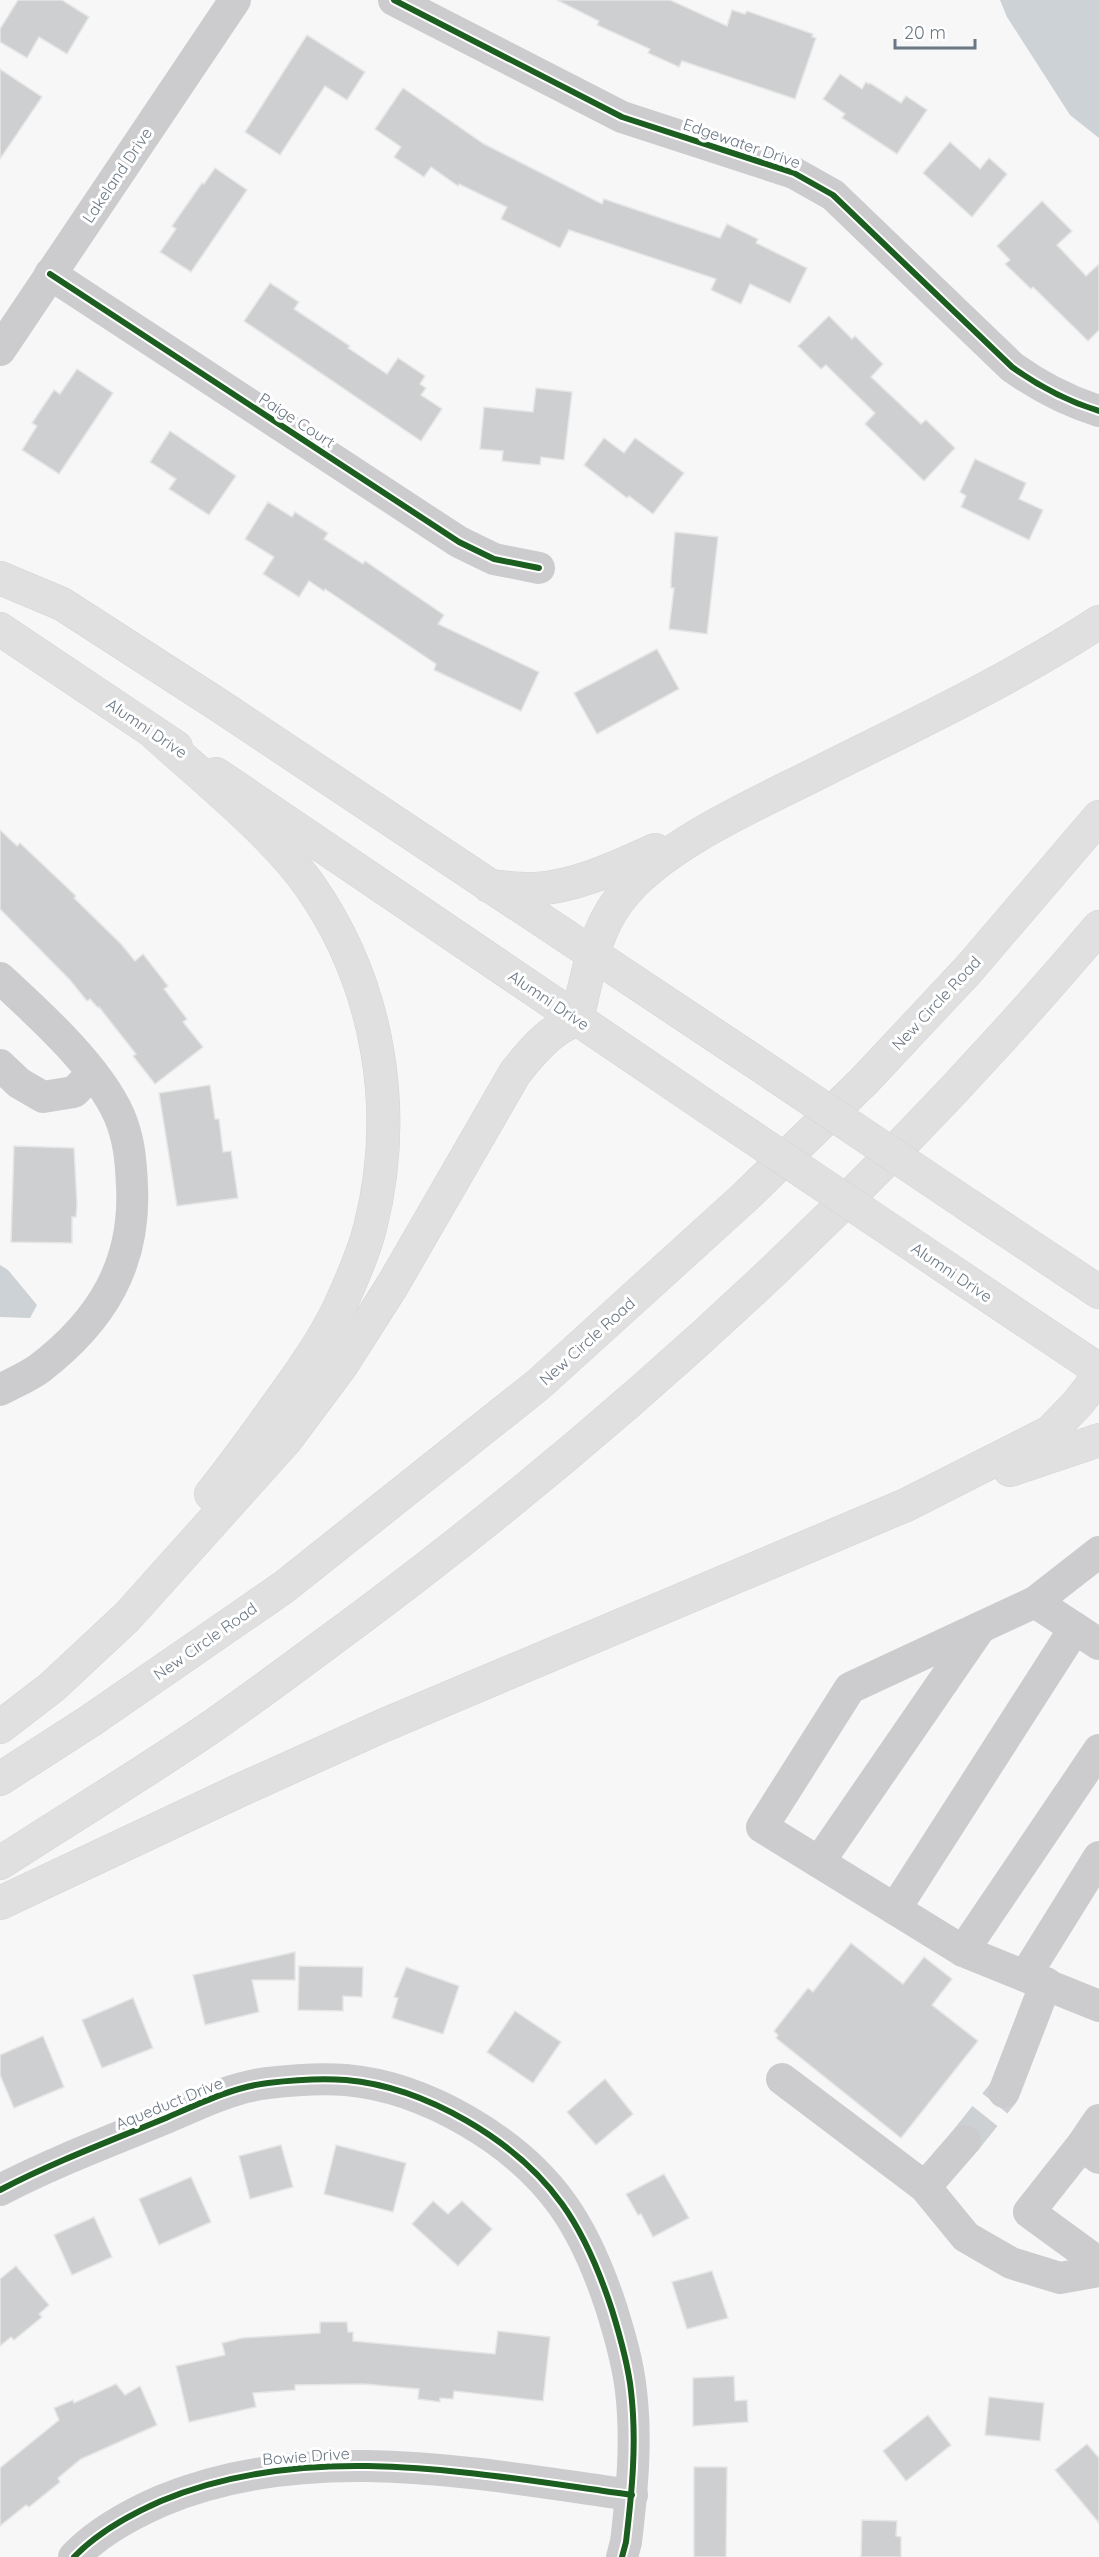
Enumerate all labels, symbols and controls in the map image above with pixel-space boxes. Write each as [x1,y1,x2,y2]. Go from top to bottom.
scale bar [895,12,974,50]
text: 20 m [904,21,946,44]
street label: Edgewater Drive [681,114,803,172]
street label: Lakeland Drive [78,124,156,226]
street label: Paige Court [255,388,339,452]
street label: Alumni Drive [103,694,191,762]
street label: New Circle Road [887,952,985,1054]
street label: Alumni Drive [505,966,593,1034]
street label: Alumni Drive [908,1238,996,1306]
street label: New Circle Road [535,1293,639,1389]
street label: New Circle Road [149,1598,261,1684]
street label: Aqueduct Drive [112,2072,226,2134]
street label: Bowie Drive [262,2443,350,2469]

